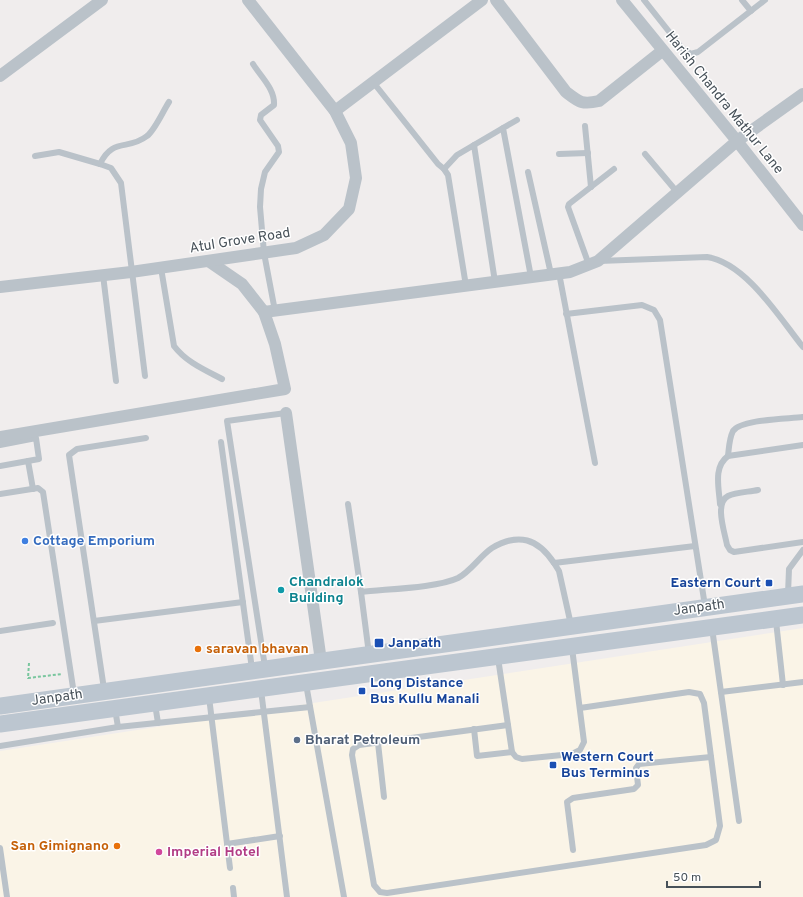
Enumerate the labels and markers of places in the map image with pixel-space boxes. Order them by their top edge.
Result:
place label: Cottage Emporium [33,533,155,550]
marker: Cottage Emporium [20,536,30,546]
place label: Chandralok Building [289,574,364,607]
place label: Eastern Court [671,575,761,592]
marker: Eastern Court [764,578,774,588]
marker: Chandralok Building [276,585,286,595]
place label: Janpath [388,635,441,652]
marker: Janpath [373,637,385,649]
place label: saravan bhavan [206,641,309,658]
marker: saravan bhavan [193,644,203,654]
place label: Long Distance Bus Kullu Manali [370,675,480,708]
marker: Long Distance Bus Kullu Manali [357,686,367,696]
place label: Bharat Petroleum [305,732,420,749]
marker: Bharat Petroleum [292,735,302,745]
place label: Western Court Bus Terminus [561,749,654,782]
marker: Western Court Bus Terminus [548,760,558,770]
place label: San Gimignano [10,838,109,855]
marker: San Gimignano [112,841,122,851]
place label: Imperial Hotel [167,844,260,861]
marker: Imperial Hotel [154,847,164,857]

